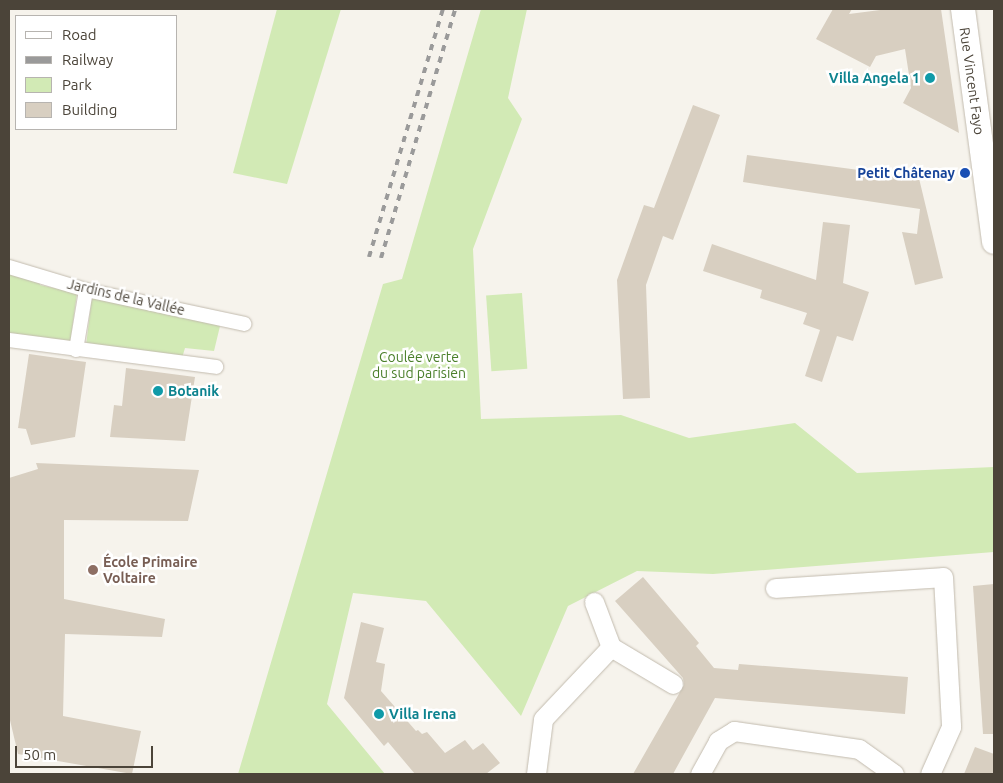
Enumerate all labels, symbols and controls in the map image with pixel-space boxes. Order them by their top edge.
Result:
legend [15,15,178,130]
text: Road [62,26,97,43]
street label: Rue Vincent Fayo [956,26,988,136]
text: Railway [62,51,113,68]
place label: Villa Angela 1 [829,70,920,86]
marker: Villa Angela 1 [924,72,936,84]
text: Park [62,76,92,93]
text: Building [62,101,117,118]
place label: Petit Châtenay [857,165,955,181]
marker: Petit Châtenay [959,167,971,179]
street label: Jardins de la Vallée [66,275,186,319]
park label: Coulée verte du sud parisien [372,349,466,382]
place label: Botanik [168,383,219,399]
marker: Botanik [152,385,164,397]
place label: École Primaire Voltaire [103,554,198,586]
marker: École Primaire Voltaire [87,564,99,576]
place label: Villa Irena [389,706,456,722]
marker: Villa Irena [373,708,385,720]
scale bar [18,736,155,768]
text: 50 m [23,746,56,763]

